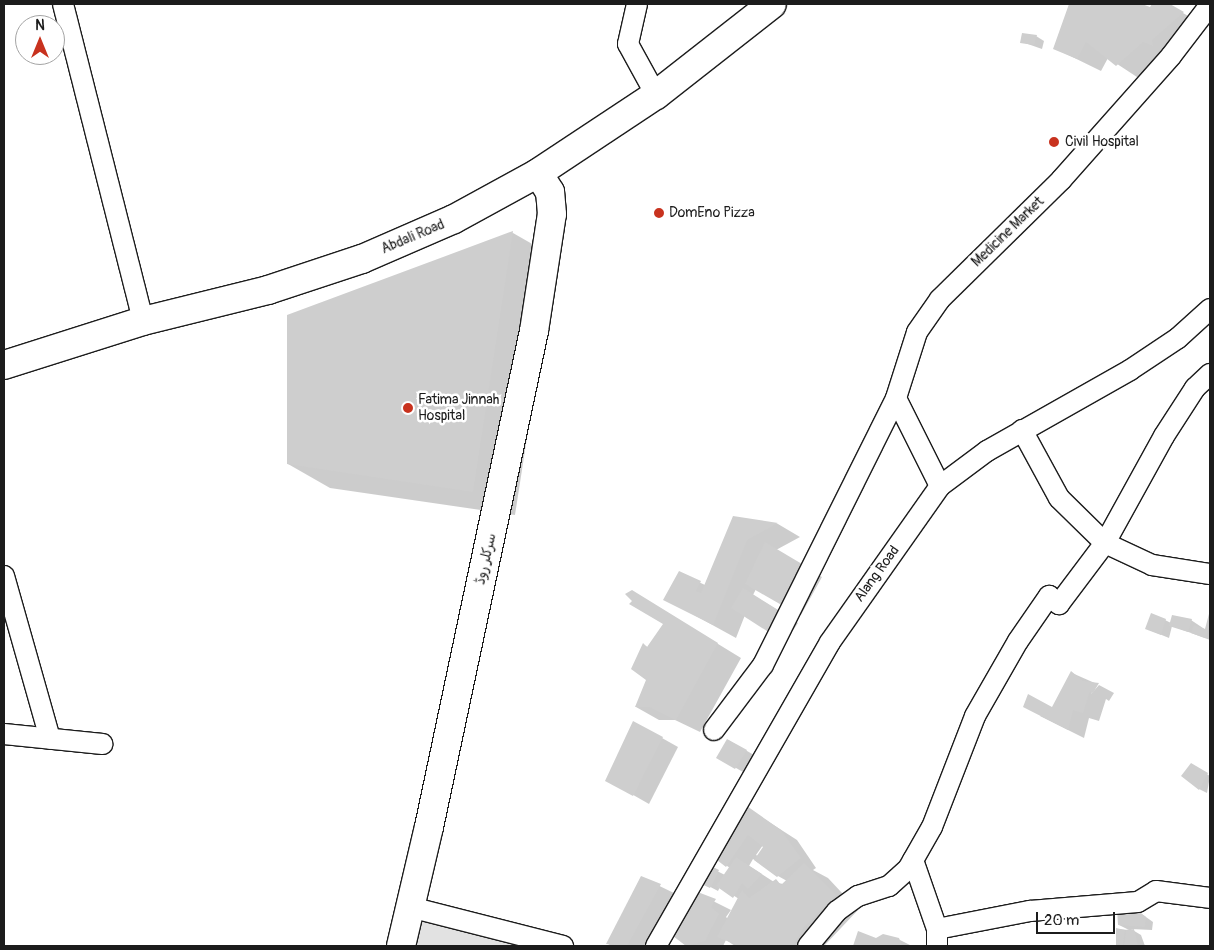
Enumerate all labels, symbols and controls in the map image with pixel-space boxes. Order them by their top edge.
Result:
north arrow [15,15,65,65]
text: N [35,17,45,34]
place label: Civil Hospital [1065,134,1139,150]
marker: Civil Hospital [1047,135,1061,149]
street label: Medicine Market [968,193,1048,271]
place label: DomEno Pizza [669,205,755,221]
marker: DomEno Pizza [653,207,665,219]
street label: Abdali Road [379,216,447,258]
place label: Fatima Jinnah Hospital [418,392,499,424]
marker: Fatima Jinnah Hospital [402,402,414,414]
street label: سرکلر روڈ [472,532,500,586]
street label: Alang Road [851,543,903,605]
scale bar [1039,902,1118,934]
text: 20 m [1044,911,1079,930]

